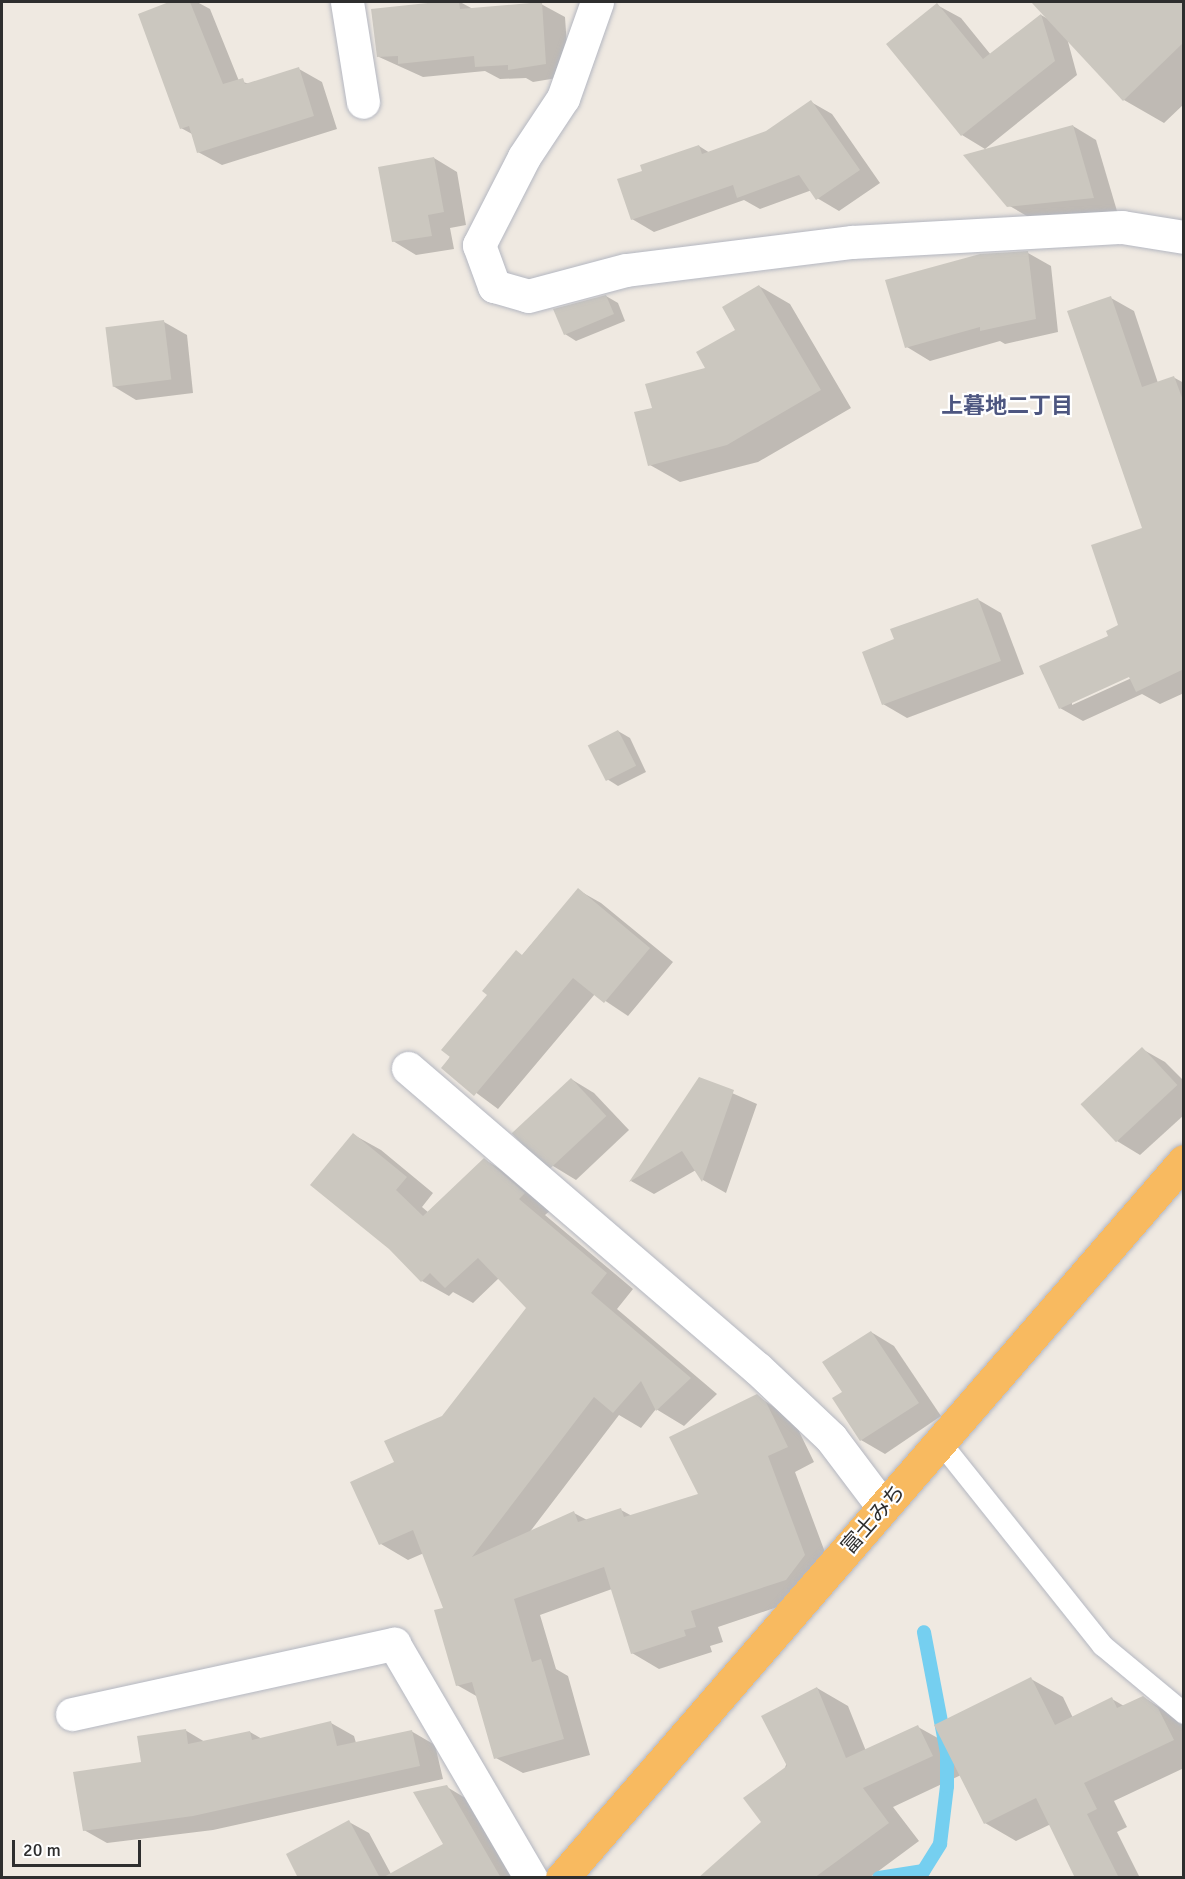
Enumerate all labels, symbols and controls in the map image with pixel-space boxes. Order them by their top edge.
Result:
district label: 上暮地二丁目 [941,393,1073,419]
street label: 富士みち [836,1479,910,1559]
scale bar [15,1828,144,1866]
text: 20 m [23,1839,61,1861]

